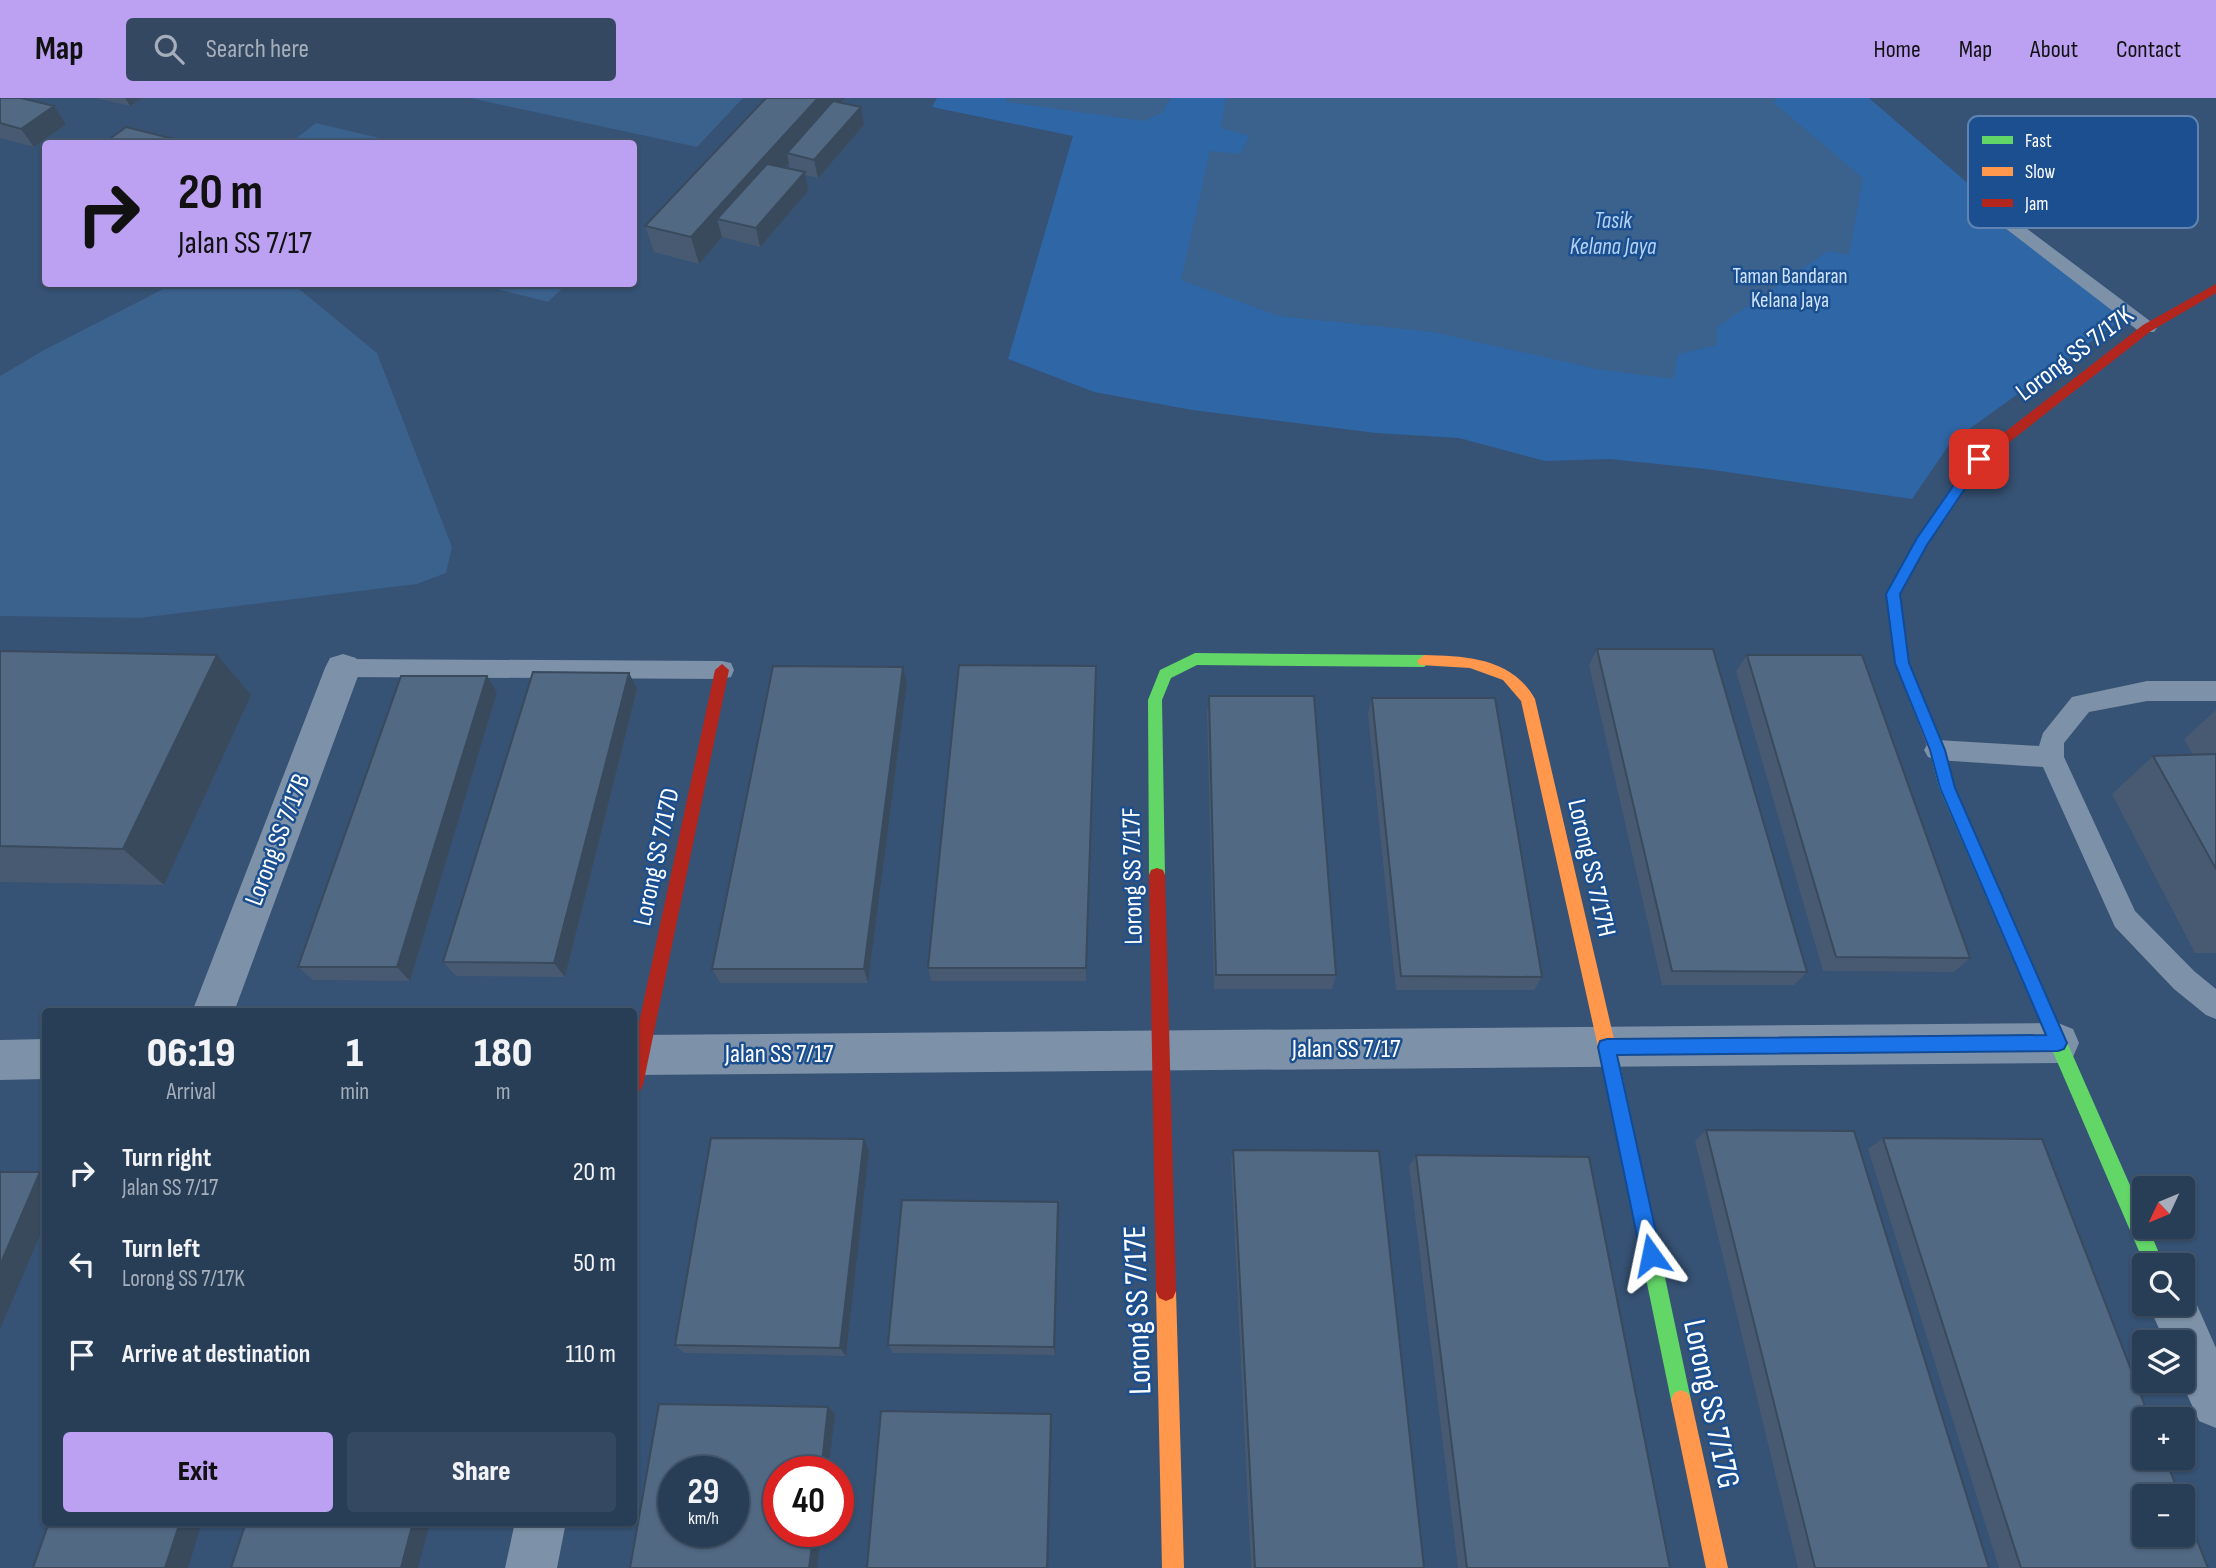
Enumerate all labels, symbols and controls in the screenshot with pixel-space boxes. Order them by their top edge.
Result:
search box [126,18,616,81]
text: Map [35,29,84,69]
icon: search [150,30,188,68]
text: Search here [206,34,309,65]
text: Home [1873,35,1921,64]
text: Map [1959,35,1992,64]
text: About [2030,35,2078,64]
text: Contact [2116,35,2181,64]
legend [1968,116,2198,228]
text: Fast [2025,130,2052,153]
text: Slow [2025,161,2055,184]
text: 20 m [178,164,263,223]
icon: right [63,168,154,259]
text: Jam [2024,193,2048,216]
water label: Tasik Kelana Jaya [1570,207,1657,261]
text: Jalan SS 7/17 [178,224,312,263]
park label: Taman Bandaran Kelana Jaya [1732,264,1848,313]
street label: Lorong SS 7/17K [2010,300,2140,408]
pin [1949,429,2009,489]
icon: arrive [1960,440,1998,478]
street label: Lorong SS 7/17B [239,770,317,910]
street label: Lorong SS 7/17D [627,785,687,929]
street label: Lorong SS 7/17H [1560,796,1622,940]
street label: Lorong SS 7/17F [1116,807,1150,945]
text: 06:19 [147,1028,236,1079]
text: 1 [346,1028,363,1079]
text: 180 [474,1028,532,1079]
street label: Jalan SS 7/17 [1291,1034,1401,1065]
street label: Jalan SS 7/17 [724,1039,834,1070]
text: Arrival [166,1078,216,1106]
text: min [340,1078,369,1106]
text: m [496,1078,510,1106]
text: Turn right [122,1143,211,1174]
icon: right [63,1154,101,1192]
text: 20 m [573,1157,616,1188]
text: Jalan SS 7/17 [122,1174,218,1202]
north arrow [2132,1176,2194,1239]
map controls [2132,1176,2195,1547]
position arrow [1614,1218,1688,1292]
street label: Lorong SS 7/17E [1116,1225,1160,1395]
text: Turn left [122,1234,200,1265]
icon: left [63,1245,101,1283]
text: 50 m [573,1248,616,1279]
button: search [2132,1253,2195,1316]
text: Lorong SS 7/17K [122,1265,245,1293]
street label: Lorong SS 7/17G [1674,1316,1748,1492]
button: layers [2132,1330,2195,1393]
icon: arrive [63,1336,101,1374]
text: Arrive at destination [122,1339,310,1370]
text: 110 m [565,1339,616,1370]
button: + [2132,1407,2195,1470]
button: Exit [63,1432,333,1512]
button: Share [347,1432,616,1512]
speed limit sign: 40 [763,1456,854,1547]
text: 29 [688,1471,719,1514]
button: − [2132,1484,2195,1547]
text: km/h [688,1508,719,1529]

